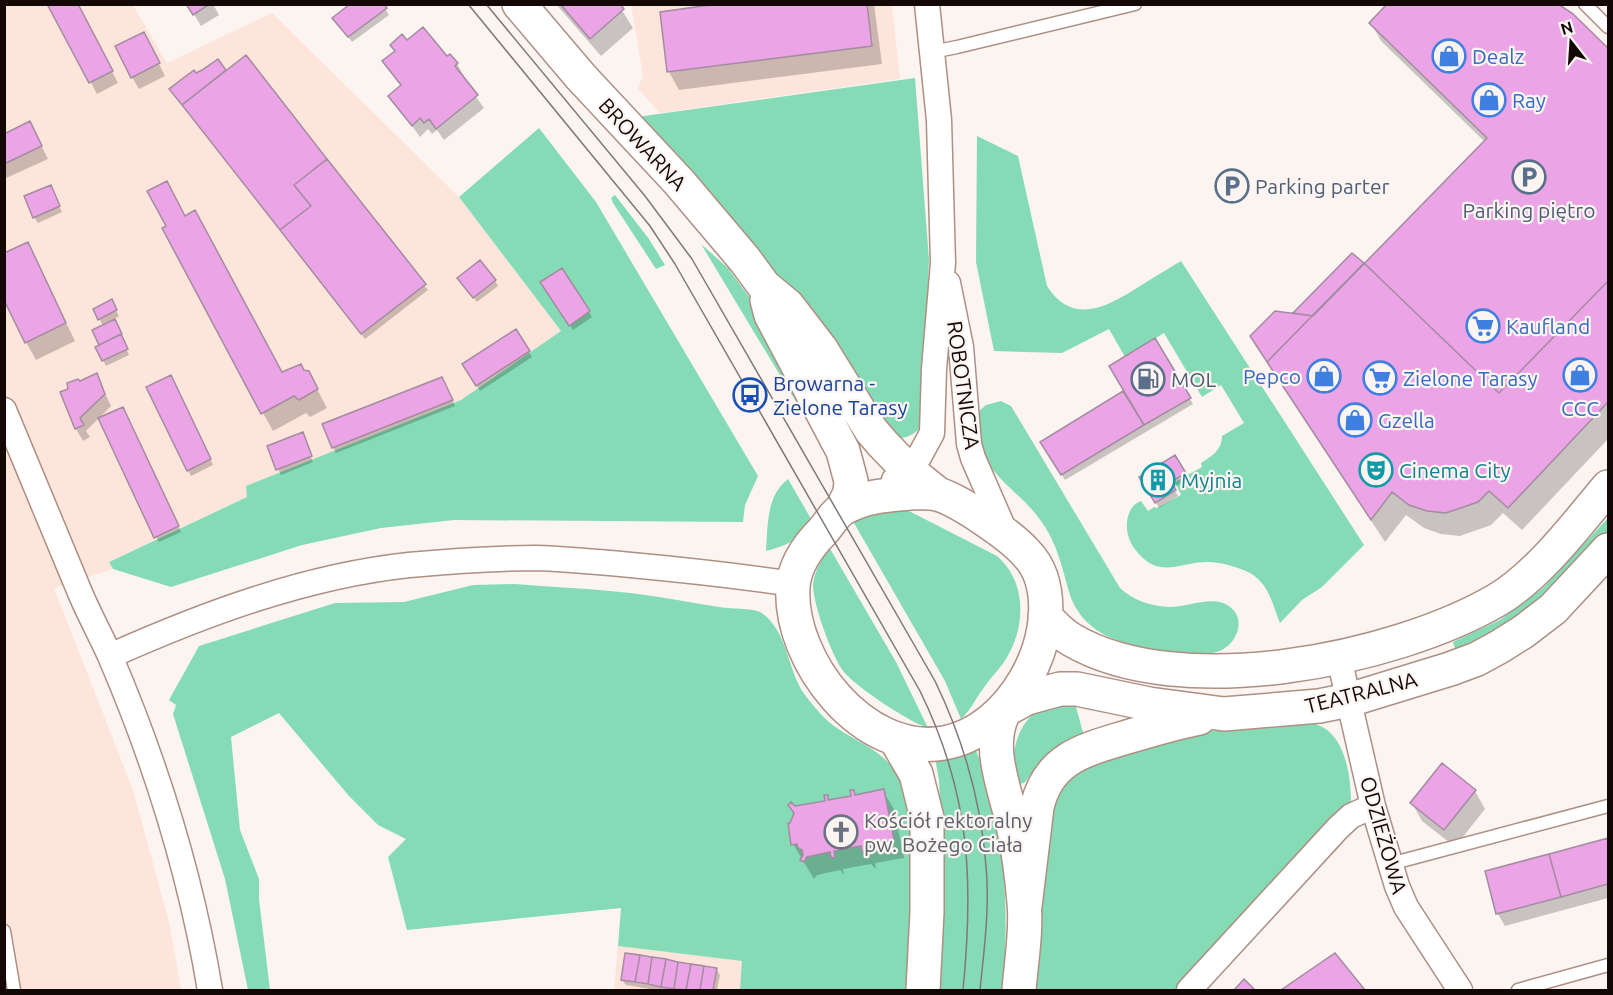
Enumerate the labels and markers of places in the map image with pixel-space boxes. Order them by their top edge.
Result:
shop icon: Dealz [1431,38,1467,74]
place label: Dealz [1472,44,1524,68]
shop icon: Ray [1471,82,1507,118]
place label: Ray [1512,88,1546,112]
parking icon: Parking piętro [1511,159,1547,195]
parking icon: Parking parter [1214,168,1250,204]
place label: Parking parter [1255,174,1390,198]
place label: Parking piętro [1462,198,1596,222]
supermarket icon: Kaufland [1465,308,1501,344]
place label: Kaufland [1506,314,1590,338]
shop icon: CCC [1562,357,1598,393]
shop icon: Pepco [1306,358,1342,394]
supermarket icon: Zielone Tarasy [1362,360,1398,396]
fuel station icon: MOL [1130,361,1166,397]
place label: Pepco [1243,364,1301,388]
place label: Zielone Tarasy [1403,366,1538,390]
place label: MOL [1171,367,1217,391]
place label: Browarna - Zielone Tarasy [773,371,908,419]
bus stop icon: Browarna - Zielone Tarasy [732,377,768,413]
place label: CCC [1561,396,1599,420]
shop icon: Gzella [1337,402,1373,438]
place label: Gzella [1378,408,1435,432]
theatre icon: Cinema City [1358,452,1394,488]
place label: Cinema City [1399,458,1511,482]
building icon: Myjnia [1140,462,1176,498]
place label: Myjnia [1181,468,1242,492]
place label: Kościół rektoralny pw. Bożego Ciała [864,808,1032,856]
church icon: Kościół rektoralny pw. Bożego Ciała [823,814,859,850]

